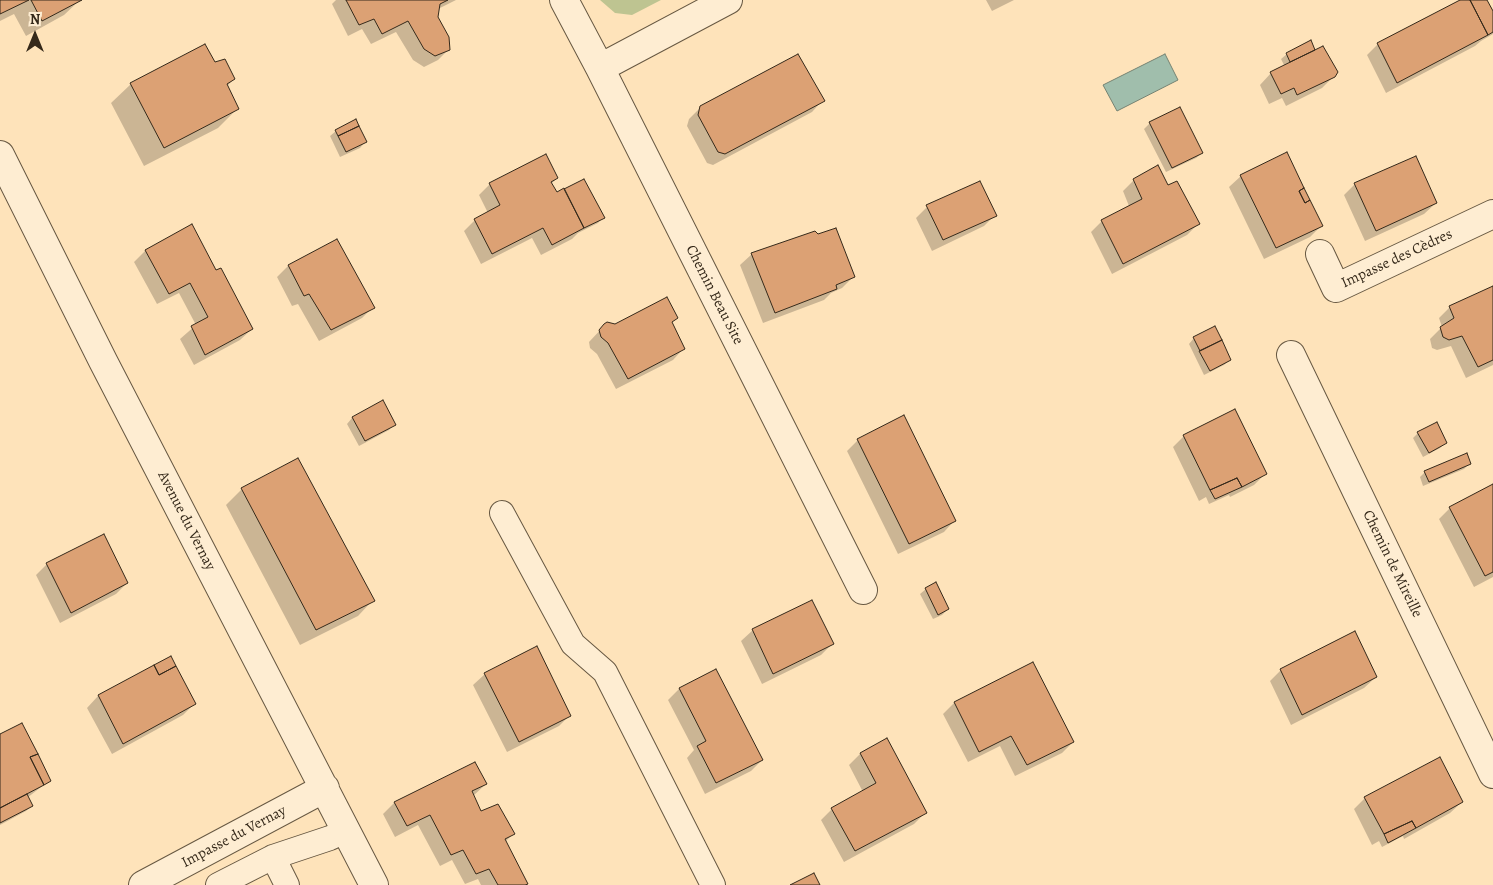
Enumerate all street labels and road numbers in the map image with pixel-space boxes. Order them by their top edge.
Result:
street label: Impasse des Cèdres [1339,225,1455,293]
street label: Chemin Beau Site [681,242,747,348]
street label: Avenue du Vernay [153,468,219,574]
street label: Chemin de Mireille [1358,507,1426,621]
street label: Impasse du Vernay [179,802,289,872]

